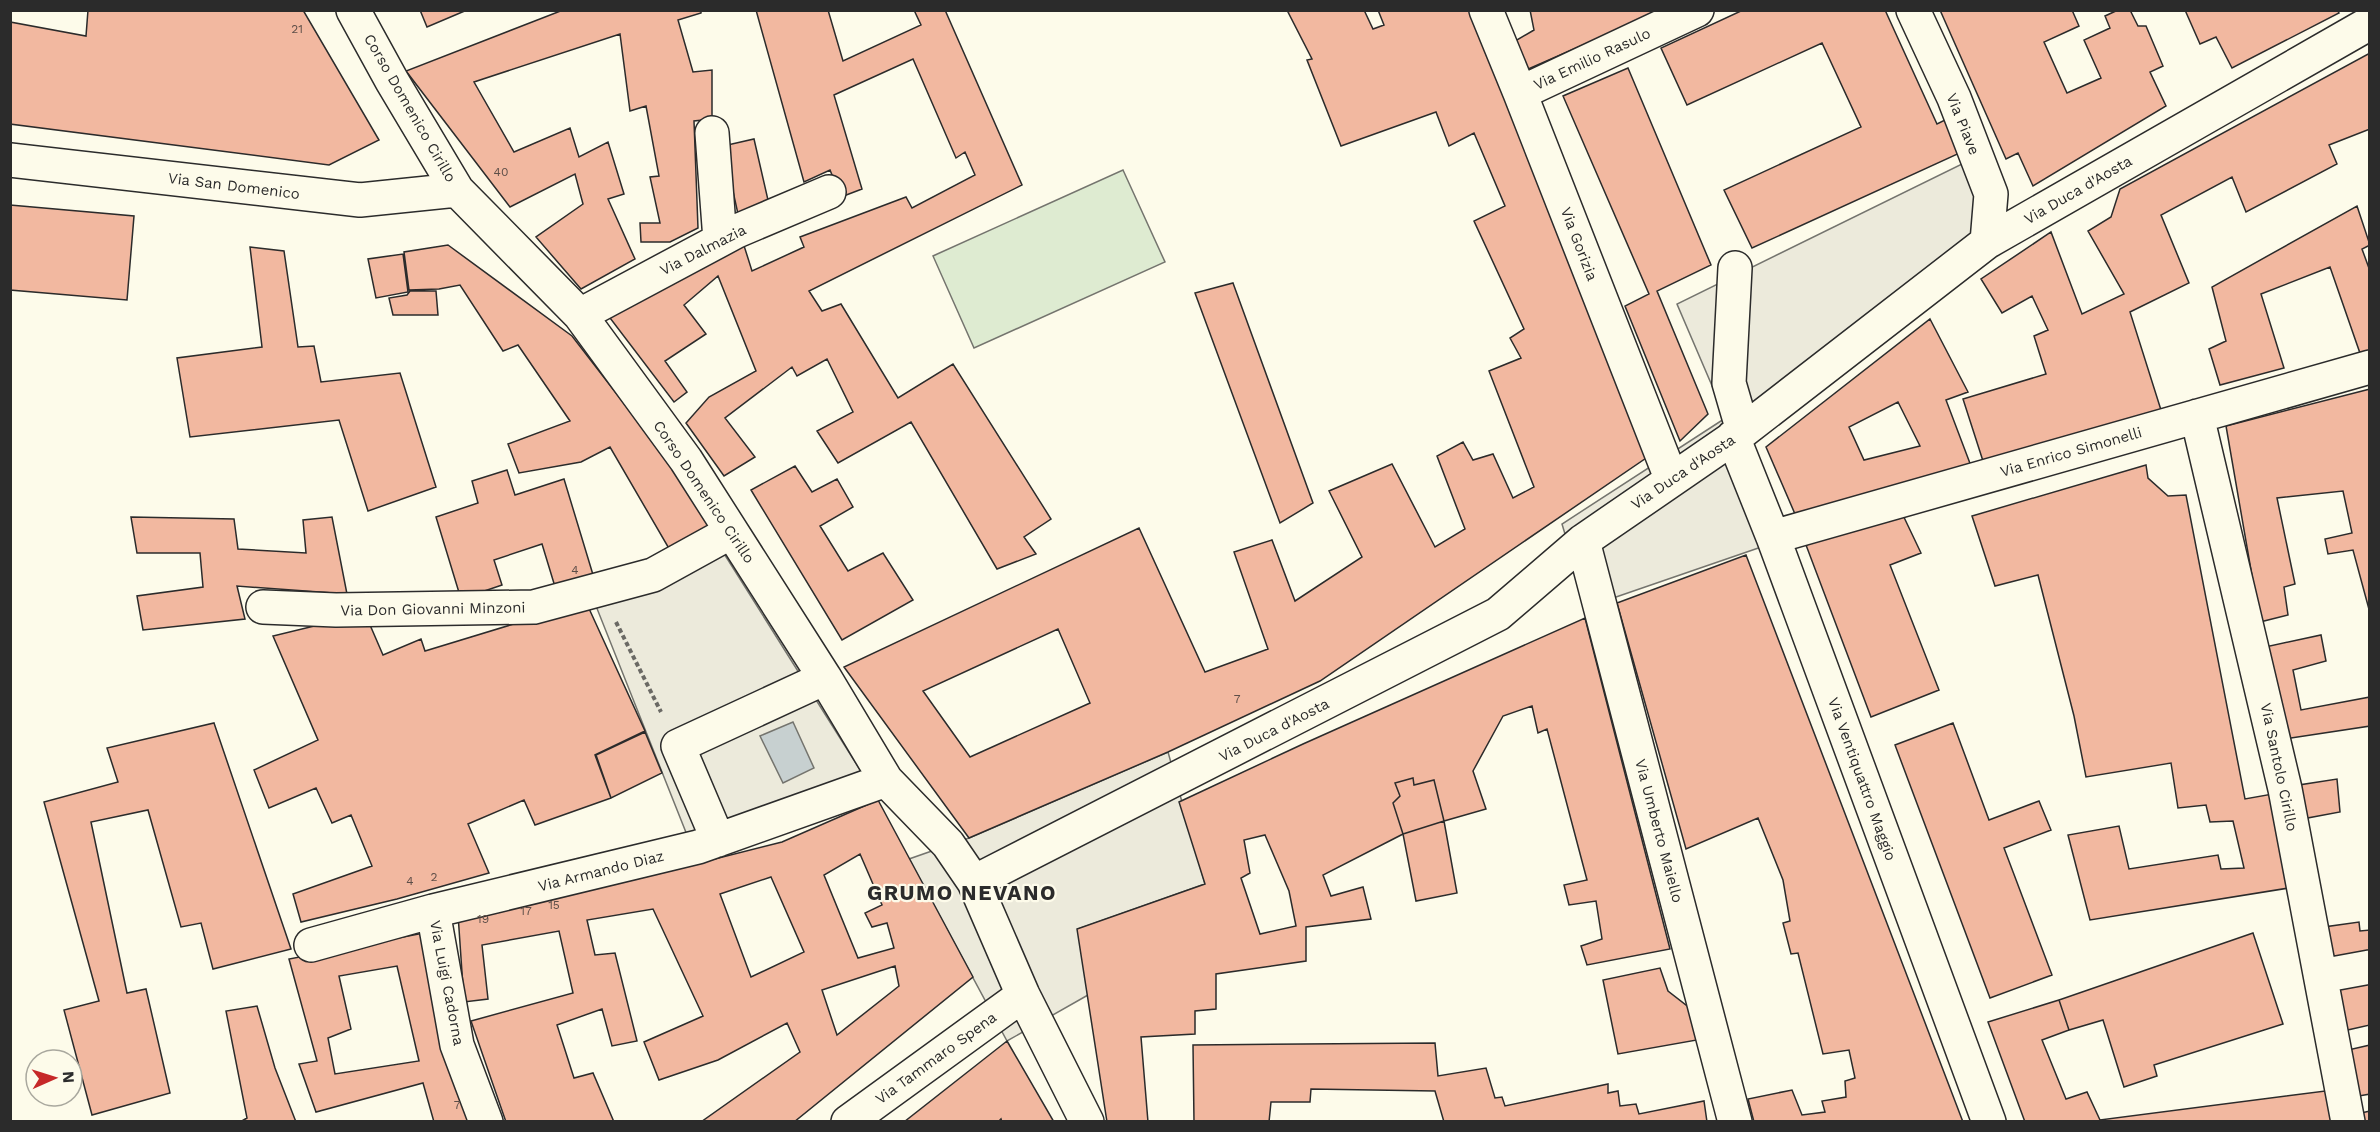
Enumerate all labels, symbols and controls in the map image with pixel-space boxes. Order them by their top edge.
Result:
house number: 21 [291,22,303,36]
street label: Via Emilio Rasulo [1531,24,1653,94]
street label: Corso Domenico Cirillo [360,31,460,185]
street label: Via Piave [1943,91,1983,157]
street label: Via Duca d'Aosta [2021,152,2136,228]
house number: 40 [494,165,508,179]
street label: Via San Domenico [167,169,301,203]
street label: Via Gorizia [1557,205,1601,284]
street label: Via Dalmazia [657,220,749,279]
street label: Corso Domenico Cirillo [649,417,759,567]
street label: Via Enrico Simonelli [1998,423,2144,481]
street label: Via Duca d'Aosta [1628,430,1739,513]
house number: 4 [571,563,579,577]
street label: Via Don Giovanni Minzoni [340,598,526,620]
house number: 7 [1234,692,1241,706]
street label: Via Duca d'Aosta [1216,694,1333,766]
street label: Via Ventiquattro Maggio [1824,695,1900,863]
street label: Via Santolo Cirillo [2257,701,2301,833]
street label: Via Umberto Maiello [1631,757,1687,905]
street label: Via Armando Diaz [536,847,666,895]
house number: 2 [431,870,438,884]
house number: 4 [406,874,414,888]
district label: GRUMO NEVANO [867,880,1057,905]
house number: 15 [548,898,560,912]
house number: 17 [520,904,532,918]
house number: 19 [477,912,489,926]
street label: Via Luigi Cadorna [426,919,468,1048]
street label: Via Tammaro Spena [872,1008,1000,1108]
north arrow [24,1048,84,1108]
text: N [59,1071,78,1084]
house number: 7 [454,1098,461,1112]

